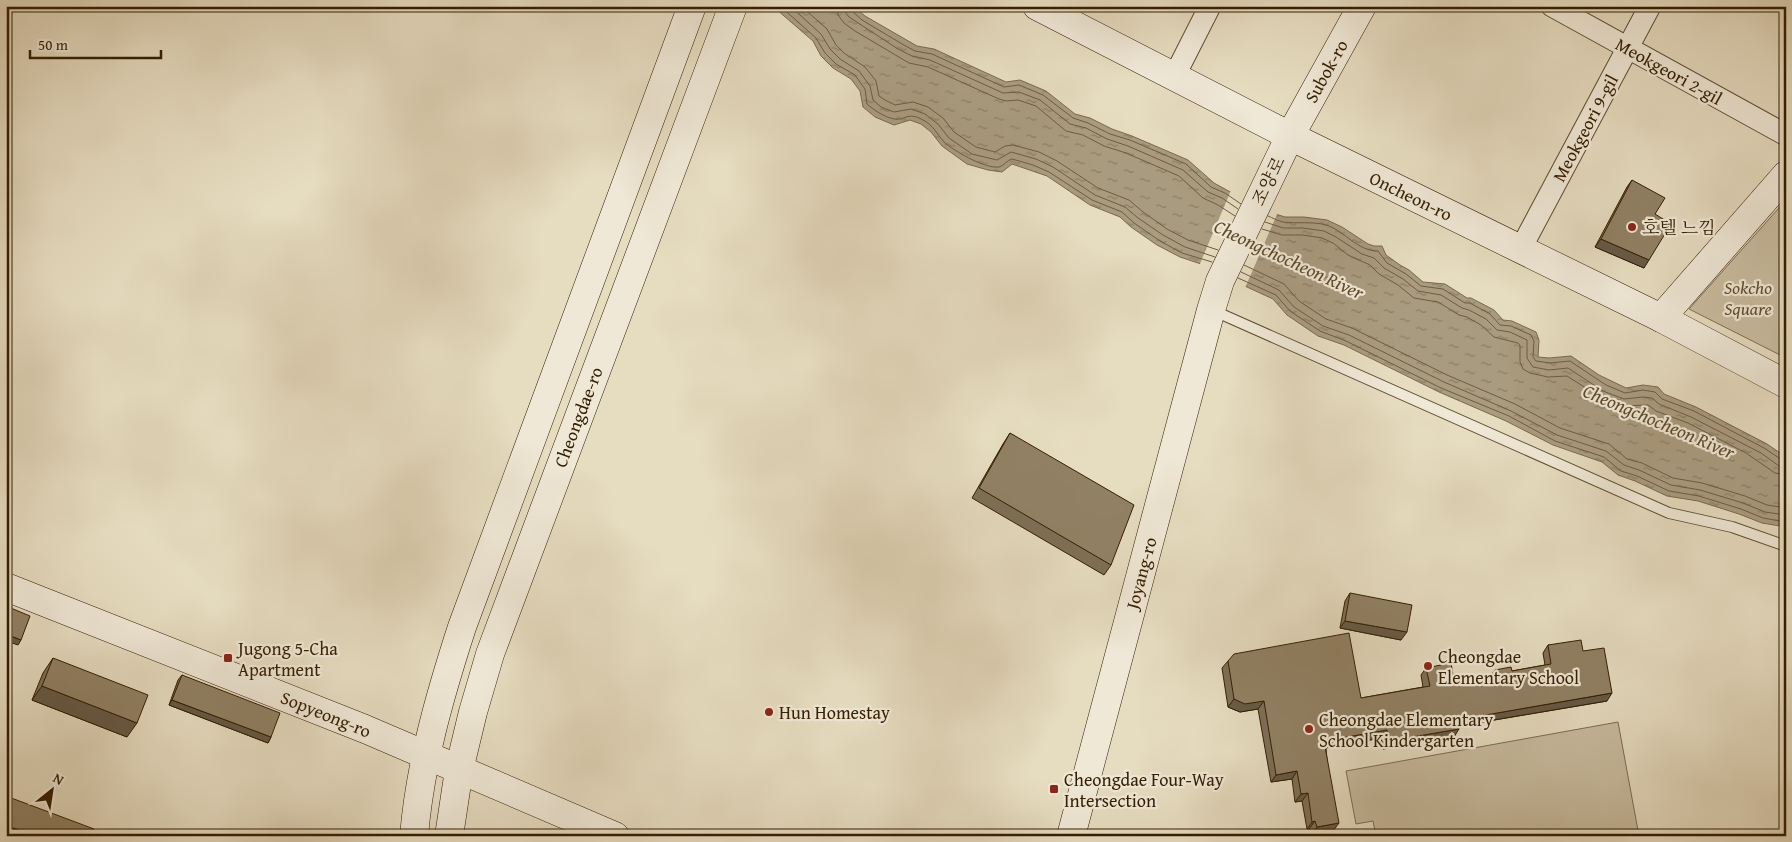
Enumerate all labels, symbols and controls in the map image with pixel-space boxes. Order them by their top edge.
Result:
scale bar [30,28,161,60]
street label: Meokgeori 2-gil [1611,30,1727,112]
text: 50 m [38,34,69,55]
street label: Subok-ro [1298,34,1354,108]
street label: Meokgeori 9-gil [1545,69,1625,187]
street label: 조양로 [1244,152,1292,210]
street label: Oncheon-ro [1365,164,1457,228]
water label: Cheongchocheon River [1209,212,1369,306]
place label: 호텔 느낌 [1642,214,1716,241]
marker: 호텔 느낌 [1626,221,1638,233]
park label: Sokcho Square [1724,274,1772,322]
street label: Cheongdae-ro [546,363,610,471]
water label: Cheongchocheon River [1579,376,1740,466]
street label: Joyang-ro [1118,534,1164,614]
place label: Jugong 5-Cha Apartment [236,635,338,683]
place label: Cheongdae Elementary School [1438,643,1579,691]
marker: Jugong 5-Cha Apartment [222,652,234,664]
marker: Cheongdae Elementary School [1422,660,1434,672]
street label: Sopyeong-ro [277,684,375,744]
place label: Hun Homestay [779,699,890,726]
marker: Hun Homestay [763,706,775,718]
place label: Cheongdae Elementary School Kindergarten [1319,706,1493,754]
marker: Cheongdae Elementary School Kindergarten [1303,723,1315,735]
north arrow [28,764,78,814]
place label: Cheongdae Four-Way Intersection [1064,766,1224,814]
text: N [49,768,68,790]
marker: Cheongdae Four-Way Intersection [1048,783,1060,795]

